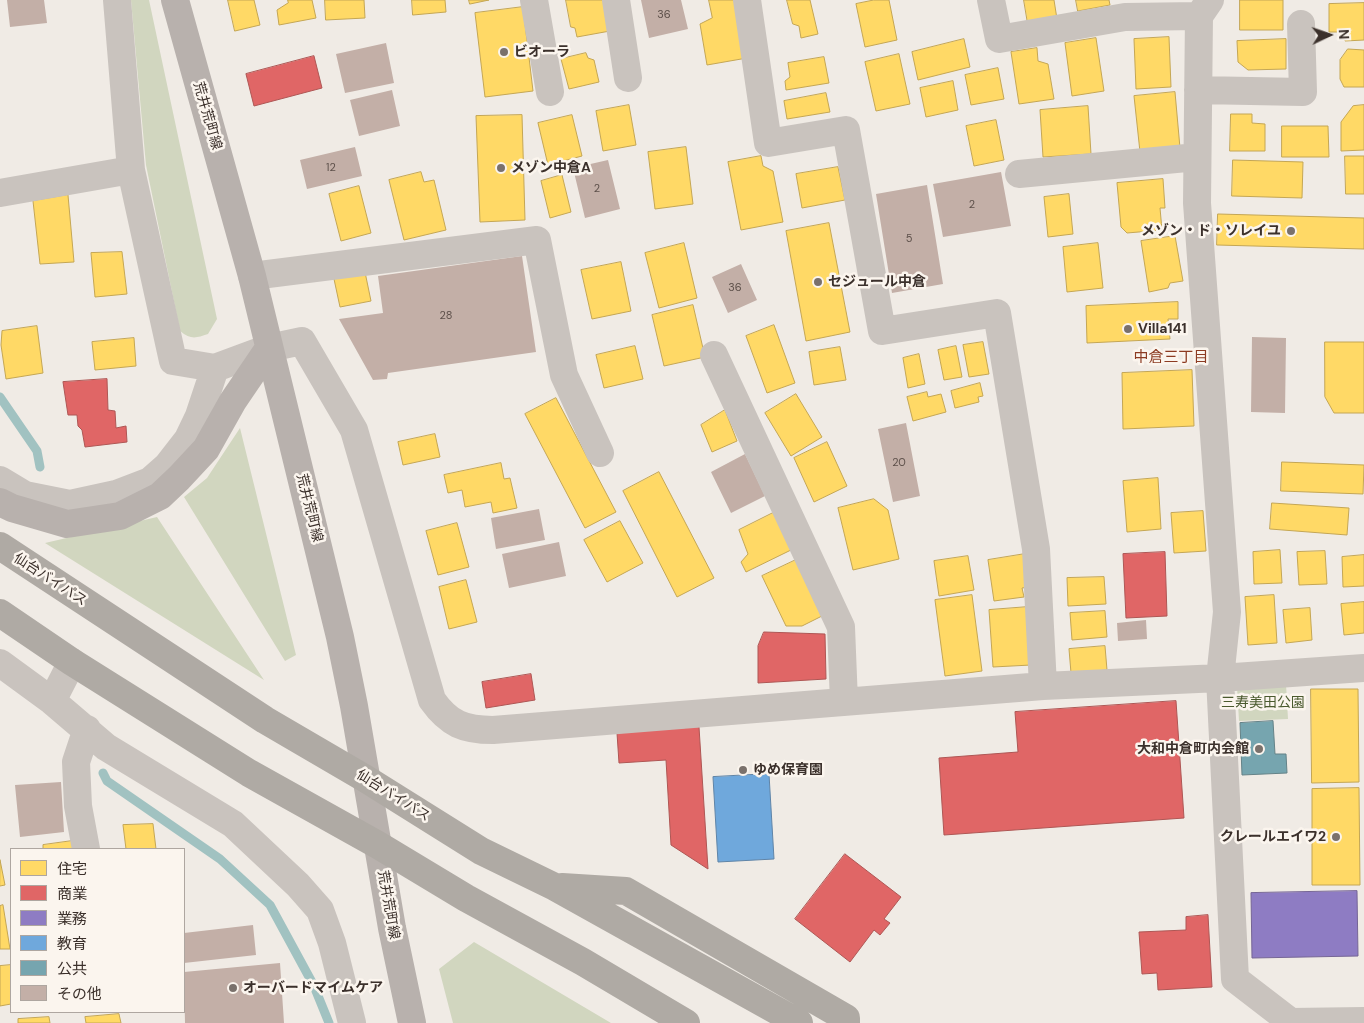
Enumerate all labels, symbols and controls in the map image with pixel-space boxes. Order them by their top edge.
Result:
house number: 36 [657,8,671,22]
north arrow [1304,10,1354,60]
text: N [1335,29,1353,40]
place label: ビオーラ [514,44,570,60]
marker: ビオーラ [498,46,510,58]
street label: 荒井荒町線 [189,80,225,152]
place label: メゾン中倉A [511,160,591,176]
house number: 12 [326,161,336,175]
marker: メゾン中倉A [495,162,507,174]
house number: 2 [594,182,600,196]
house number: 2 [969,198,975,212]
place label: メゾン・ド・ソレイユ [1141,223,1281,239]
marker: メゾン・ド・ソレイユ [1285,225,1297,237]
house number: 5 [906,232,912,246]
place label: セジュール中倉 [828,274,926,290]
marker: セジュール中倉 [812,276,824,288]
house number: 36 [728,281,742,295]
house number: 28 [440,309,452,323]
place label: Villa141 [1138,321,1187,337]
marker: Villa141 [1122,323,1134,335]
district label: 中倉三丁目 [1134,349,1208,367]
house number: 20 [892,456,906,470]
street label: 荒井荒町線 [292,472,326,544]
street label: 仙台バイパス [10,550,90,610]
park label: 三寿美田公園 [1221,695,1305,711]
place label: 大和中倉町内会館 [1137,741,1249,757]
marker: 大和中倉町内会館 [1253,743,1265,755]
place label: ゆめ保育園 [753,762,823,778]
marker: ゆめ保育園 [737,764,749,776]
street label: 仙台バイパス [353,767,433,825]
place label: クレールエイワ2 [1220,829,1326,845]
marker: クレールエイワ2 [1330,831,1342,843]
legend [10,848,185,1013]
text: 住宅 [57,859,87,879]
street label: 荒井荒町線 [374,869,402,941]
text: 商業 [57,884,87,904]
text: 業務 [57,909,87,929]
text: 教育 [57,934,87,954]
text: 公共 [57,959,87,979]
place label: オーバードマイムケア [243,980,383,996]
marker: オーバードマイムケア [227,982,239,994]
text: その他 [57,984,102,1004]

